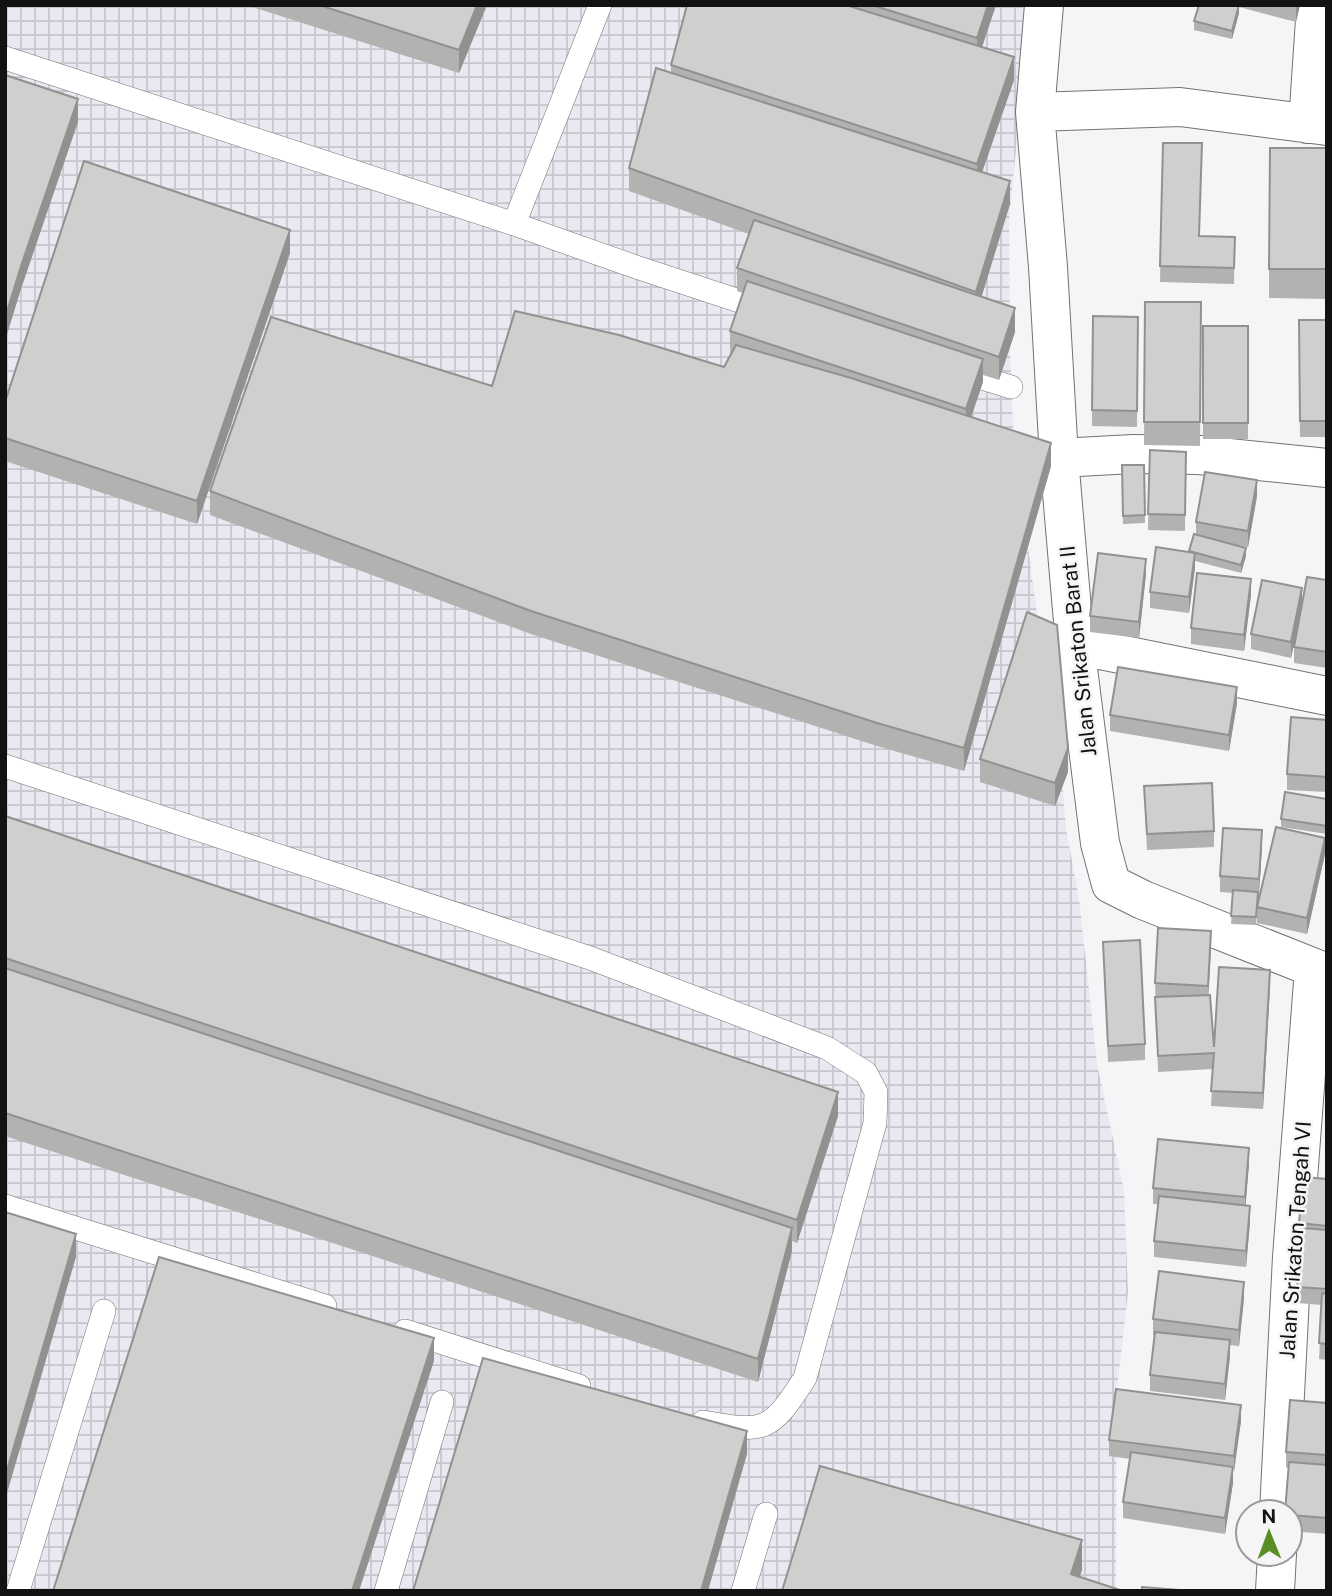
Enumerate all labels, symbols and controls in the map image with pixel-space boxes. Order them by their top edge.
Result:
street label: Jalan Srikaton Barat II [1054,544,1102,758]
street label: Jalan Srikaton Tengah VI [1274,1120,1316,1360]
north arrow [1234,1498,1304,1568]
text: N [1261,1505,1276,1527]

